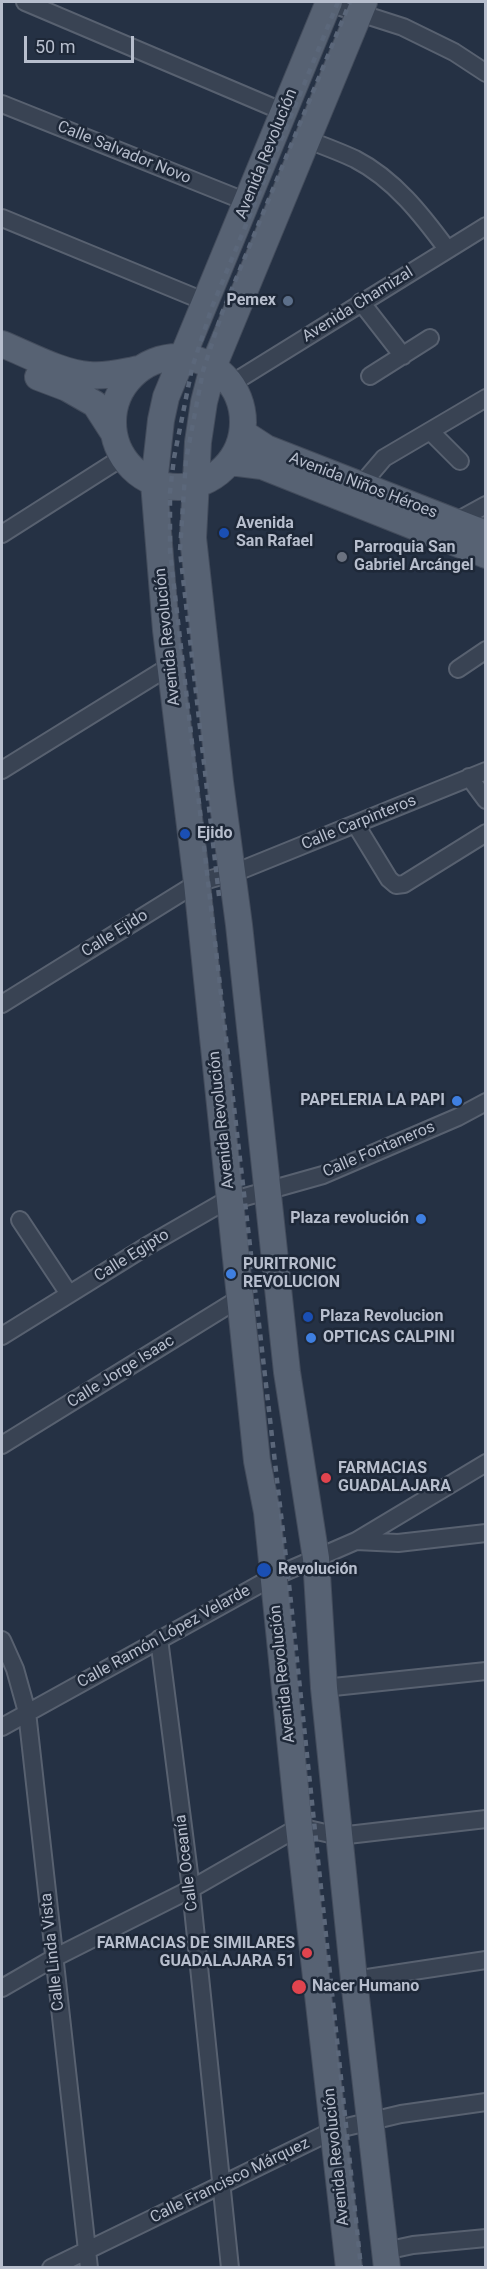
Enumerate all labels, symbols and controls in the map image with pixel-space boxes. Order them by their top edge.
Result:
scale bar [27,24,136,62]
text: 50 m [35,36,75,57]
street label: Avenida Revolución [232,86,302,222]
street label: Calle Salvador Novo [54,117,194,189]
street label: Avenida Chamizal [299,263,417,347]
place label: Pemex [227,291,276,311]
marker: Pemex [281,294,295,308]
street label: Avenida Niños Héroes [286,449,440,523]
place label: Avenida San Rafael [236,514,313,552]
marker: Avenida San Rafael [217,526,231,540]
place label: Parroquia San Gabriel Arcángel [354,538,474,576]
marker: Parroquia San Gabriel Arcángel [335,550,349,564]
street label: Avenida Revolución [151,567,185,707]
street label: Calle Carpinteros [299,791,419,855]
place label: Ejido [197,824,232,844]
marker: Ejido [178,827,192,841]
street label: Calle Ejido [78,906,152,962]
street label: Avenida Revolución [205,1050,239,1190]
place label: PAPELERIA LA PAPI [300,1091,445,1111]
marker: PAPELERIA LA PAPI [450,1094,464,1108]
street label: Calle Fontaneros [320,1118,438,1182]
place label: Plaza revolución [290,1209,409,1229]
marker: Plaza revolución [414,1212,428,1226]
street label: Calle Egipto [91,1226,173,1286]
place label: PURITRONIC REVOLUCION [243,1255,340,1293]
marker: PURITRONIC REVOLUCION [224,1267,238,1281]
place label: Plaza Revolucion [320,1307,443,1327]
marker: Plaza Revolucion [301,1310,315,1324]
place label: OPTICAS CALPINI [323,1328,455,1348]
street label: Calle Jorge Isaac [64,1331,178,1413]
marker: OPTICAS CALPINI [304,1331,318,1345]
place label: FARMACIAS GUADALAJARA [338,1459,451,1497]
marker: FARMACIAS GUADALAJARA [319,1471,333,1485]
place label: Revolución [278,1560,358,1580]
marker: Revolución [255,1561,273,1579]
street label: Calle Ramón López Velarde [74,1581,254,1693]
street label: Avenida Revolución [266,1604,300,1744]
street label: Calle Oceanía [172,1813,202,1913]
street label: Calle Linda Vista [37,1892,69,2012]
place label: FARMACIAS DE SIMILARES GUADALAJARA 51 [97,1934,295,1972]
marker: FARMACIAS DE SIMILARES GUADALAJARA 51 [300,1946,314,1960]
place label: Nacer Humano [312,1977,419,1997]
marker: Nacer Humano [290,1978,308,1996]
street label: Avenida Revolución [320,2087,354,2227]
street label: Calle Francisco Márquez [147,2134,313,2228]

